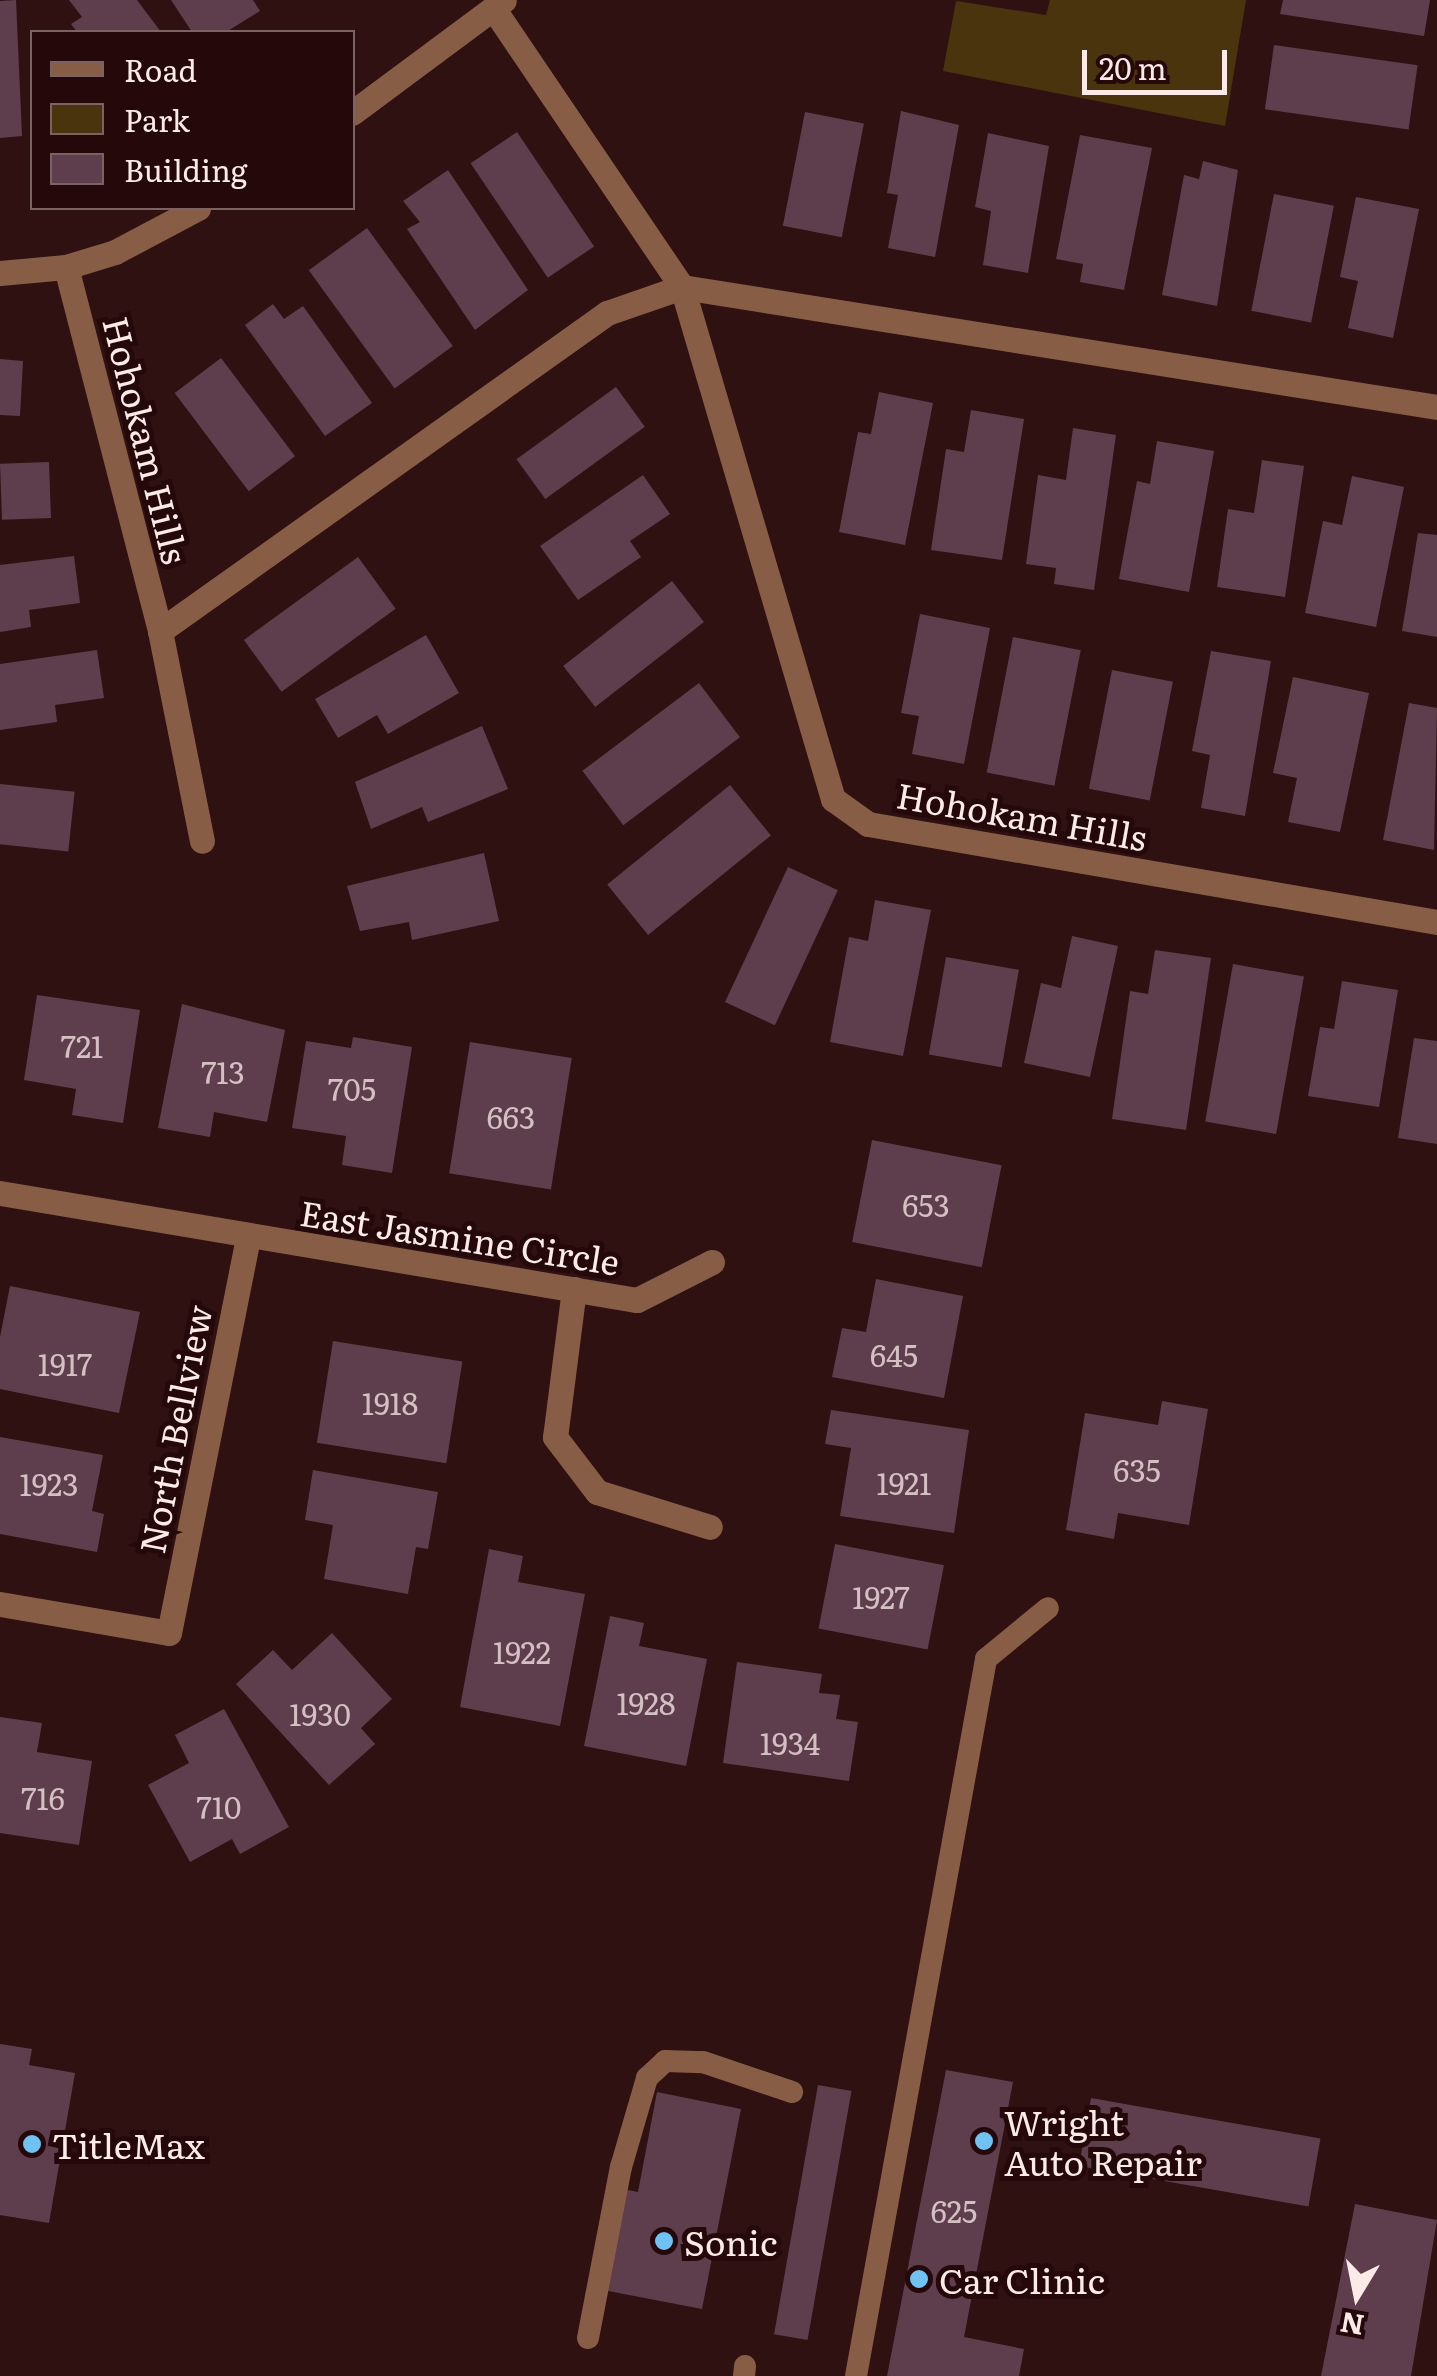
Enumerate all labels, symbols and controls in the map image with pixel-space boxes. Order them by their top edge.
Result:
legend [30,30,355,210]
scale bar [1087,30,1232,92]
text: 20 m [1099,45,1167,89]
text: Road [124,47,197,91]
text: Park [124,97,190,141]
text: Building [124,147,248,191]
street label: Hohokam Hills [96,312,198,568]
street label: Hohokam Hills [894,772,1150,858]
house number: 721 [61,1027,103,1063]
house number: 713 [201,1053,245,1089]
house number: 705 [328,1070,376,1106]
house number: 663 [487,1098,535,1134]
house number: 653 [902,1186,950,1222]
street label: East Jasmine Circle [297,1190,623,1282]
street label: North Bellview [129,1301,219,1557]
house number: 645 [870,1336,918,1372]
house number: 1917 [38,1345,92,1381]
house number: 1918 [362,1384,418,1420]
house number: 635 [1113,1451,1161,1487]
house number: 1921 [877,1464,931,1500]
house number: 1923 [20,1465,78,1501]
house number: 1927 [852,1578,910,1614]
house number: 1922 [493,1633,551,1669]
house number: 1928 [616,1684,676,1720]
house number: 1930 [289,1695,351,1731]
house number: 1934 [760,1724,820,1760]
house number: 716 [21,1779,65,1815]
house number: 710 [197,1788,241,1824]
place label: Wright Auto Repair [1004,2100,1202,2182]
place label: TitleMax [52,2123,205,2165]
marker: Wright Auto Repair [973,2130,995,2152]
marker: TitleMax [21,2133,43,2155]
house number: 625 [931,2192,977,2228]
place label: Sonic [684,2220,777,2262]
marker: Sonic [653,2230,675,2252]
north arrow [1307,2246,1407,2346]
place label: Car Clinic [939,2258,1105,2300]
marker: Car Clinic [908,2268,930,2290]
text: N [1337,2303,1367,2348]

